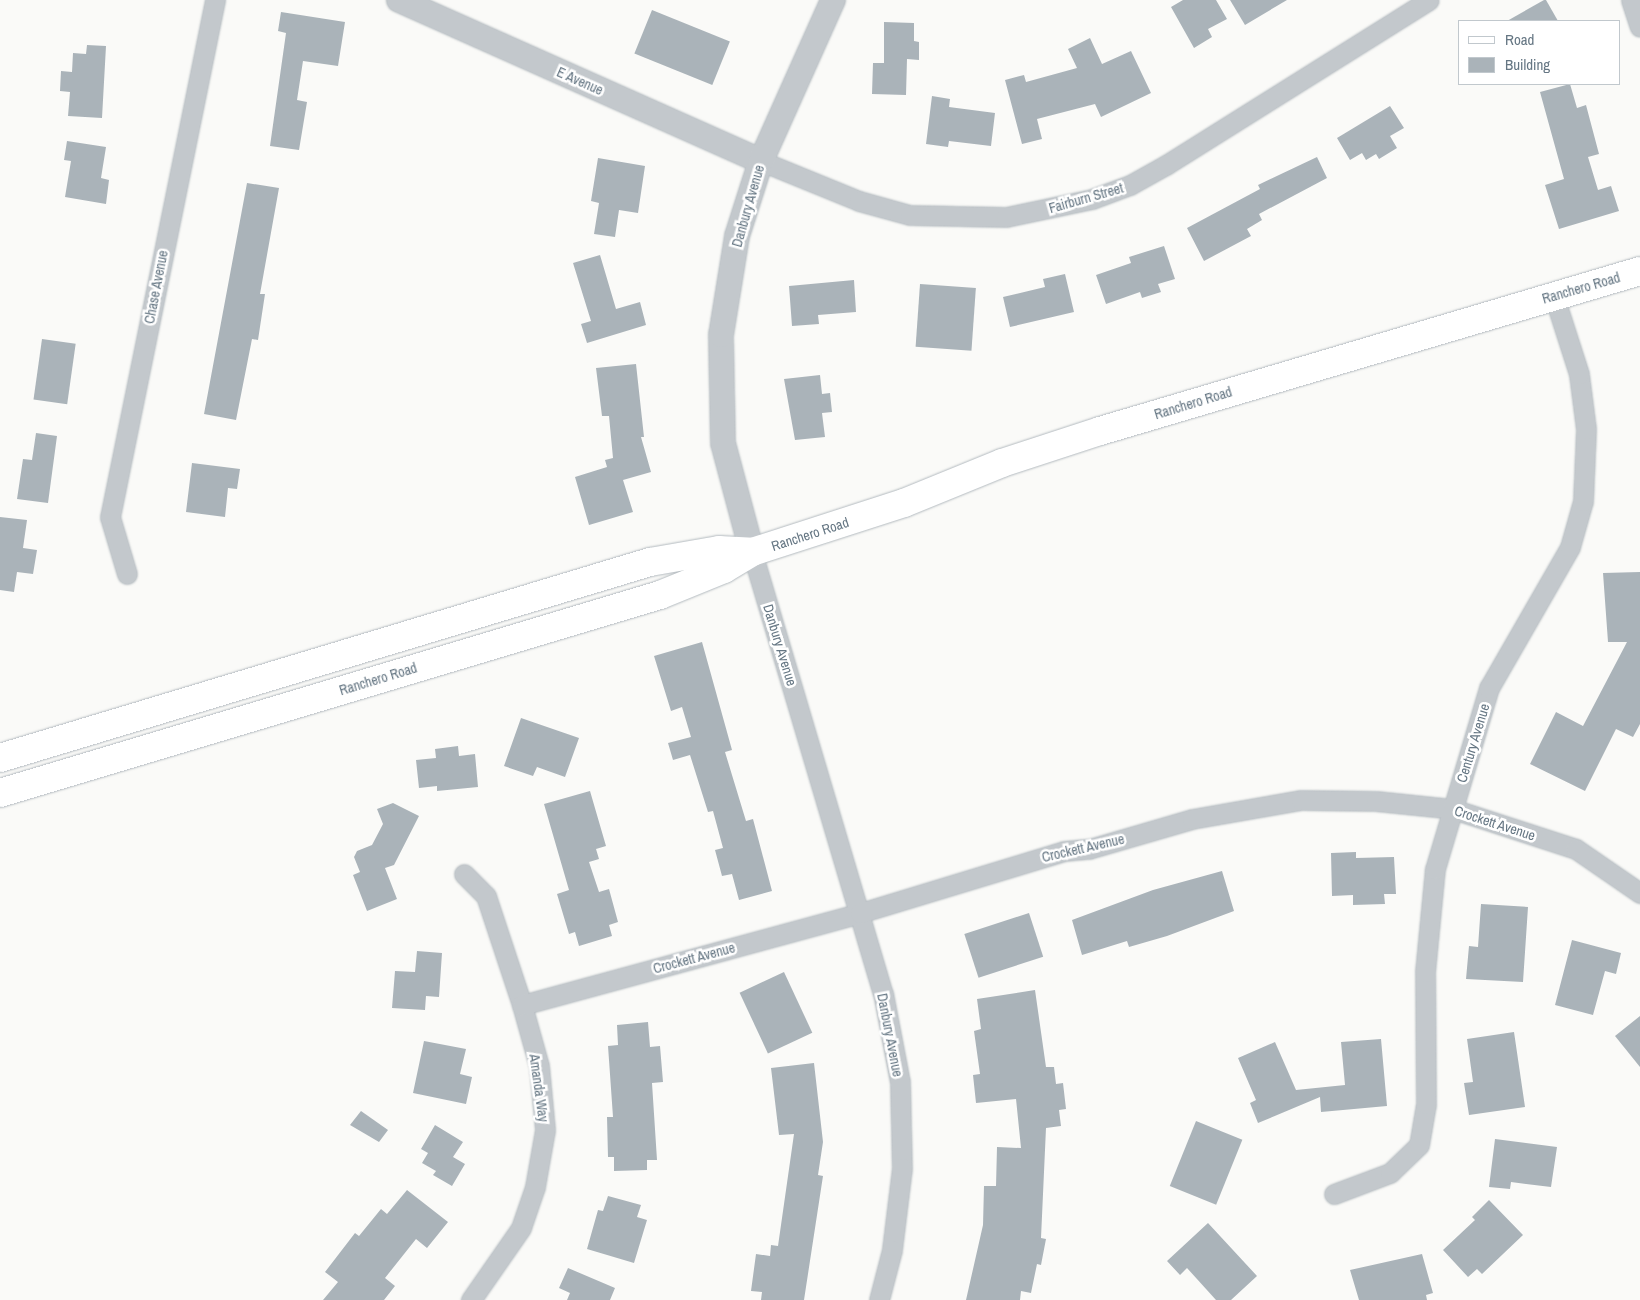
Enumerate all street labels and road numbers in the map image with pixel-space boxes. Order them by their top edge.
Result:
street label: E Avenue [554,63,606,99]
street label: Danbury Avenue [728,163,768,249]
street label: Fairburn Street [1047,179,1125,217]
street label: Chase Avenue [141,249,171,325]
street label: Ranchero Road [1540,269,1622,307]
street label: Ranchero Road [1152,383,1234,423]
street label: Ranchero Road [769,514,851,554]
street label: Danbury Avenue [759,602,801,688]
street label: Ranchero Road [337,659,419,699]
street label: Century Avenue [1453,701,1493,785]
street label: Crockett Avenue [1452,802,1538,844]
street label: Crockett Avenue [1040,830,1126,866]
street label: Crockett Avenue [651,939,737,977]
street label: Danbury Avenue [874,992,906,1078]
street label: Amanda Way [526,1053,552,1123]

